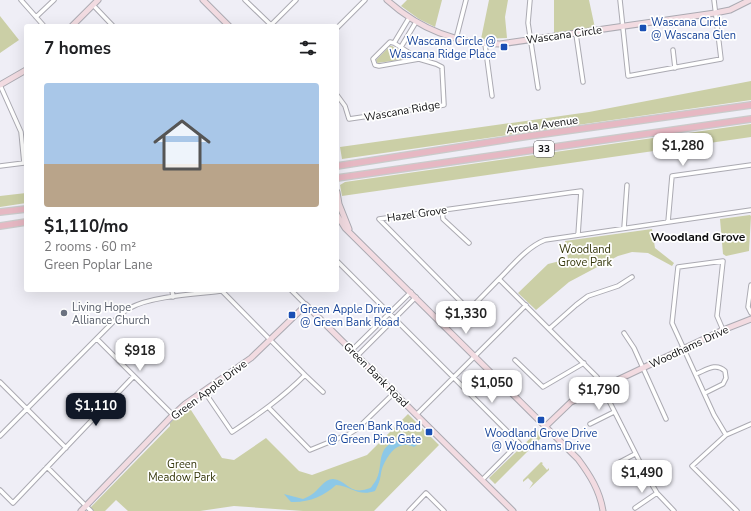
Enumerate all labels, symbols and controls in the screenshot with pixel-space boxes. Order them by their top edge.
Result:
place label: Wascana Circle @ Wascana Glen [651,15,736,43]
street label: Wascana Circle [525,22,603,48]
marker: Wascana Circle @ Wascana Glen [638,23,648,33]
place label: Wascana Circle @ Wascana Ridge Place [389,34,496,62]
text: 7 homes [44,37,111,60]
icon: filters [297,37,319,59]
marker: Wascana Circle @ Wascana Ridge Place [499,42,509,52]
street label: Wascana Ridge [363,97,441,125]
icon: home [146,109,218,181]
street label: Arcola Avenue [505,113,579,137]
pin: $1,280 [650,133,716,167]
text: $1,280 [662,137,704,155]
road number: 33 [534,141,554,157]
street label: Hazel Grove [386,202,448,226]
text: $1,110/mo [44,215,128,238]
district label: Woodland Grove [651,229,746,245]
text: 2 rooms · 60 m² [44,238,136,256]
park label: Woodland Grove Park [558,242,613,270]
text: Green Poplar Lane [44,256,152,274]
place label: Living Hope Alliance Church [72,300,150,328]
pin: $1,330 [433,301,499,335]
place label: Green Apple Drive @ Green Bank Road [300,302,399,330]
text: $1,330 [445,305,487,323]
marker: Living Hope Alliance Church [59,308,69,318]
marker: Green Apple Drive @ Green Bank Road [287,310,297,320]
street label: Woodhams Drive [647,322,731,372]
pin: $918 [116,338,164,372]
street label: Green Bank Road [340,339,412,411]
text: $918 [124,342,156,360]
street label: Green Apple Drive [168,356,250,424]
pin: $1,050 [459,370,525,404]
text: $1,050 [471,374,513,392]
pin: $1,790 [566,377,632,411]
text: $1,790 [578,381,620,399]
pin: $1,110 [63,393,129,427]
text: $1,110 [75,397,117,415]
marker: Woodland Grove Drive @ Woodhams Drive [536,415,546,425]
place label: Green Bank Road @ Green Pine Gate [327,419,421,447]
place label: Woodland Grove Drive @ Woodhams Drive [485,426,598,454]
marker: Green Bank Road @ Green Pine Gate [424,427,434,437]
park label: Green Meadow Park [148,457,216,485]
pin: $1,490 [609,460,675,494]
text: $1,490 [621,464,663,482]

